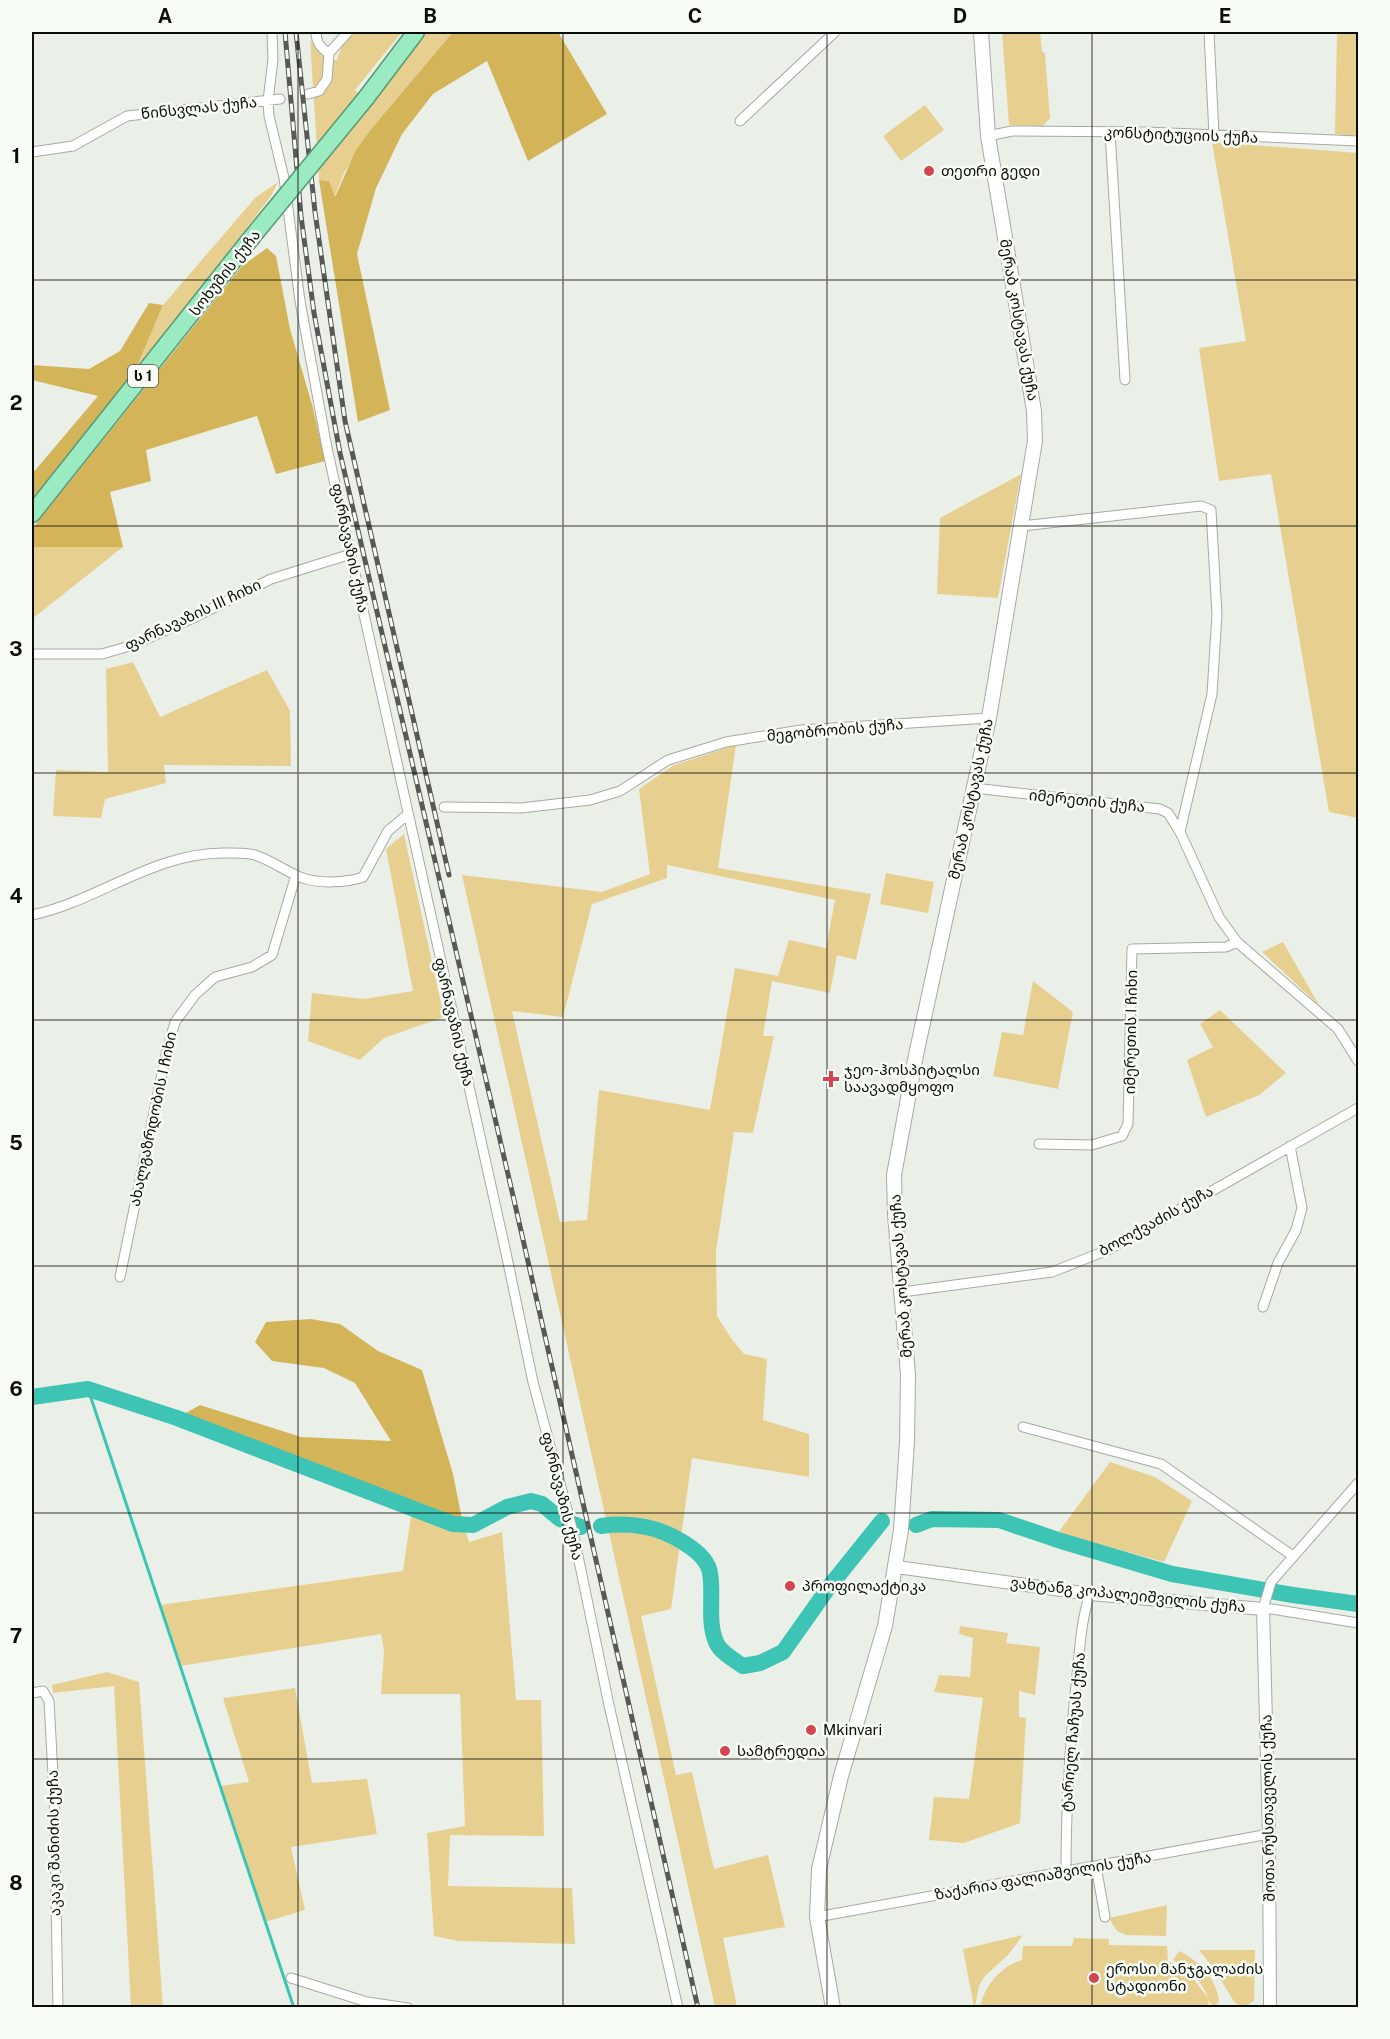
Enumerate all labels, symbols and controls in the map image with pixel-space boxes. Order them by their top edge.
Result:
text: A [158,4,172,28]
text: B [423,4,437,28]
text: C [688,4,702,28]
text: D [953,4,967,28]
text: E [1219,4,1231,28]
street label: წინსვლას ქუჩა [140,93,258,123]
street label: კონსტიტუციის ქუჩა [1104,123,1258,147]
text: 1 [12,144,20,168]
place label: თეთრი გედი [941,162,1040,180]
marker: თეთრი გედი [922,164,936,178]
street label: სოხუმის ქუჩა [186,226,264,320]
street label: მერაბ კოსტავას ქუჩა [996,238,1042,402]
road number: ს 1 [128,365,158,387]
text: 2 [10,391,22,415]
street label: ფარნავაზის ქუჩა [327,482,373,614]
street label: ფარნავაზის III ჩიხი [122,575,264,655]
text: 3 [9,637,23,661]
street label: მეგობრობის ქუჩა [766,715,904,745]
street label: მერაბ კოსტავას ქუჩა [945,717,997,881]
street label: იმერეთის ქუჩა [1028,786,1146,816]
text: 4 [9,884,23,908]
street label: ფარნავაზის ქუჩა [430,956,478,1088]
street label: იმერეთის I ჩიხი [1121,970,1141,1094]
street label: ახალგაზრდობის I ჩიხი [126,1030,180,1208]
place label: ჯეო-ჰოსპიტალსი საავადმყოფო [844,1061,980,1096]
marker: ჯეო-ჰოსპიტალსი საავადმყოფო [822,1070,840,1088]
text: 5 [9,1131,23,1155]
street label: ბოლქვაძის ქუჩა [1096,1182,1216,1260]
street label: მერაბ კოსტავას ქუჩა [886,1194,916,1358]
text: 6 [9,1377,23,1401]
street label: ფარნავაზის ქუჩა [537,1430,587,1562]
street label: ვახტანგ კოპალეიშვილის ქუჩა [1009,1574,1247,1616]
place label: პროფილაქტიკა [802,1577,926,1595]
marker: პროფილაქტიკა [783,1579,797,1593]
text: 7 [10,1624,22,1648]
street label: ტარიელ ჩაჩუას ქუჩა [1057,1651,1089,1813]
street label: შოთა რუსთაველის ქუჩა [1257,1714,1279,1902]
place label: Mkinvari [823,1721,882,1738]
marker: Mkinvari [804,1723,818,1737]
place label: სამტრედია [737,1742,826,1760]
marker: სამტრედია [718,1744,732,1758]
street label: აკაკი შანიძის ქუჩა [44,1770,64,1916]
street label: ზაქარია ფალიაშვილის ქუჩა [933,1848,1153,1904]
text: 8 [9,1871,23,1895]
place label: ეროსი მანჯგალაძის სტადიონი [1106,1960,1263,1995]
marker: ეროსი მანჯგალაძის სტადიონი [1087,1971,1101,1985]

